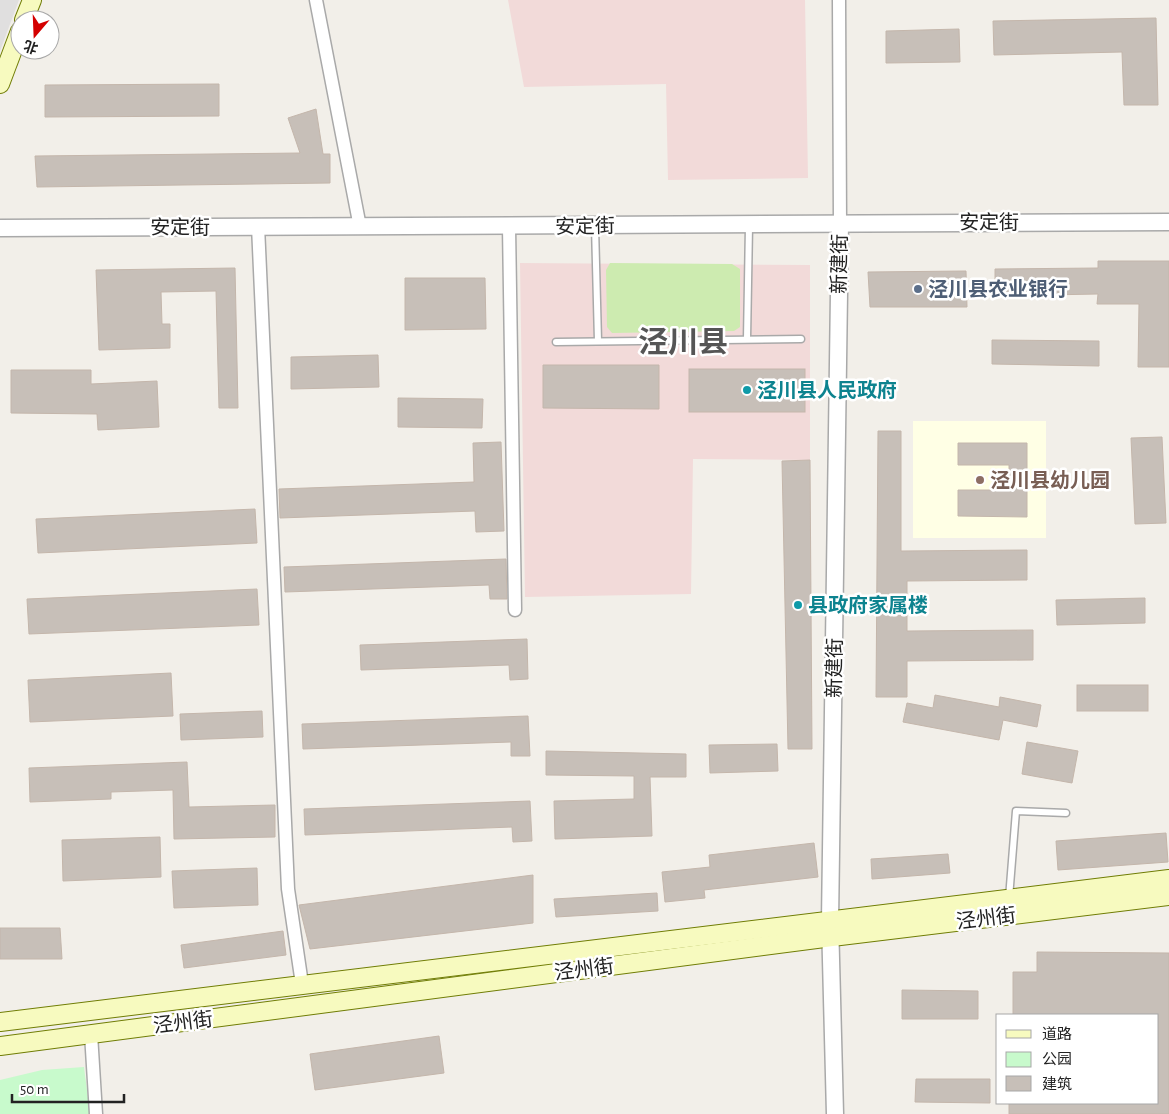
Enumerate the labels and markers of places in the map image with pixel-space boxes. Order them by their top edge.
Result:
place label: 泾川县农业银行 [928,278,1068,300]
marker: 泾川县农业银行 [912,283,924,295]
place label: 泾川县人民政府 [757,379,897,401]
marker: 泾川县人民政府 [741,384,753,396]
place label: 泾川县幼儿园 [990,469,1110,491]
marker: 泾川县幼儿园 [974,474,986,486]
place label: 县政府家属楼 [808,594,928,616]
marker: 县政府家属楼 [792,599,804,611]

